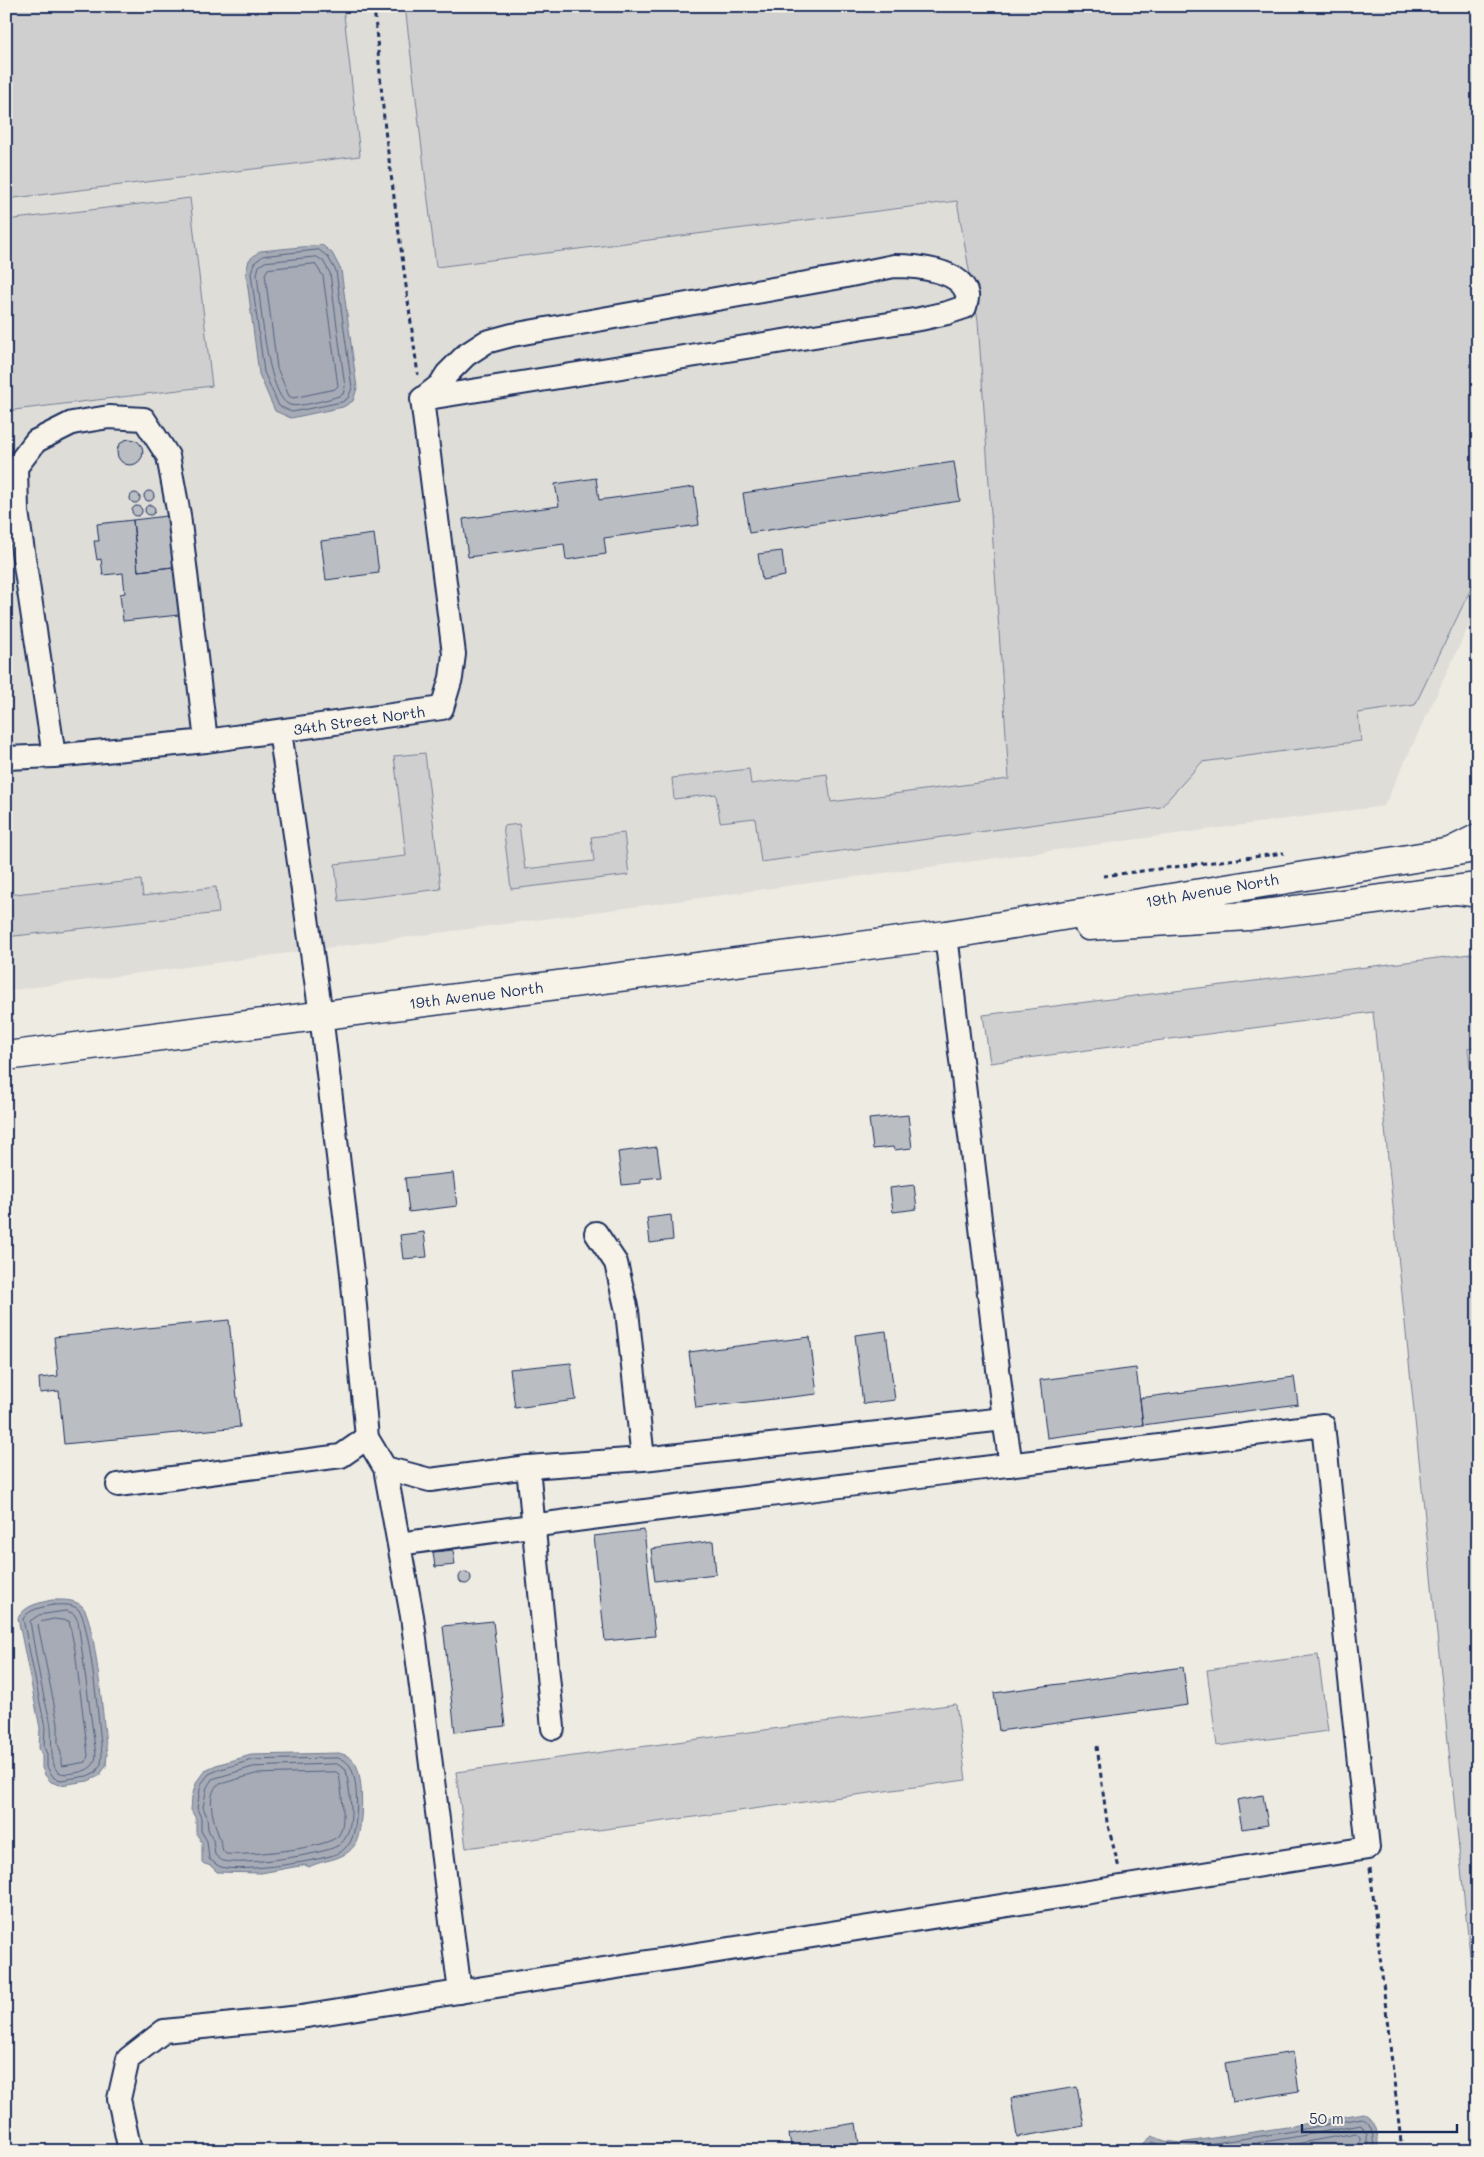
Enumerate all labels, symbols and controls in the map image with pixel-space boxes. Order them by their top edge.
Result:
street label: 34th Street North [292,701,426,739]
street label: 19th Avenue North [1144,868,1280,912]
street label: 19th Avenue North [408,977,544,1013]
scale bar [1302,2102,1456,2134]
text: 50 m [1309,2108,1344,2128]

